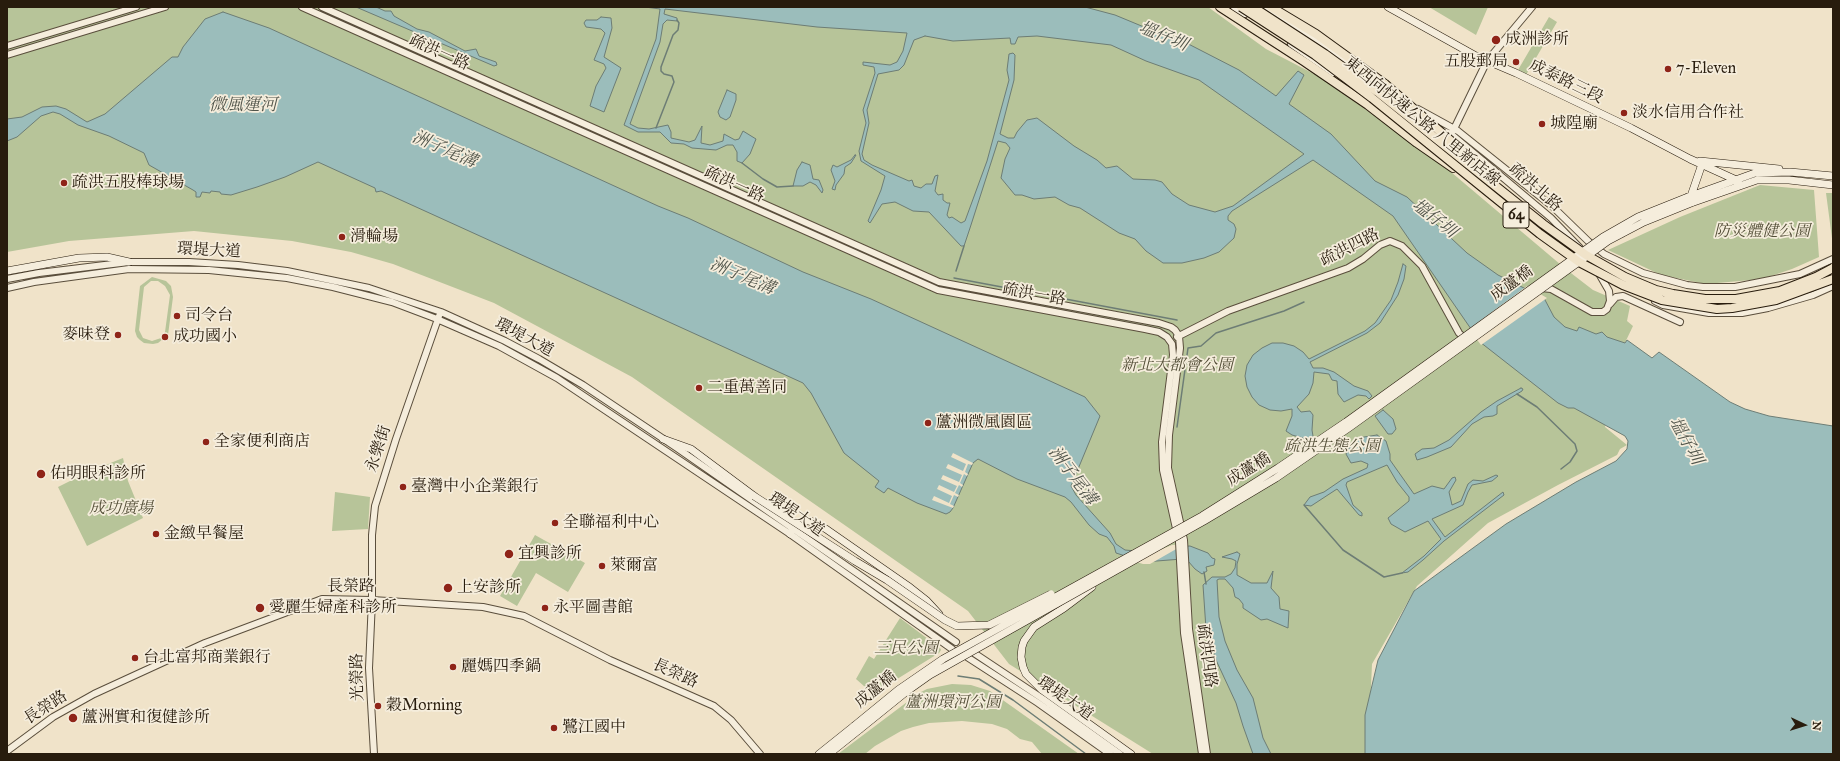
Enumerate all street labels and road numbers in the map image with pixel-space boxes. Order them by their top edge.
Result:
street label: 疏洪一路 [406,31,472,75]
street label: 東西向快速公路 八里新店線 [1340,53,1504,191]
street label: 成泰路三段 [1526,56,1606,108]
street label: 疏洪北路 [1505,160,1565,216]
street label: 疏洪一路 [701,163,767,207]
road number: 64 [1503,202,1529,228]
street label: 疏洪四路 [1317,225,1383,271]
street label: 環堤大道 [177,240,241,262]
street label: 成蘆橋 [1487,262,1537,306]
street label: 疏洪一路 [1001,280,1067,310]
street label: 環堤大道 [491,315,557,361]
street label: 永樂街 [362,423,396,475]
street label: 成蘆橋 [1224,449,1274,491]
street label: 環堤大道 [764,489,828,541]
street label: 長榮路 [327,577,375,597]
street label: 疏洪四路 [1192,623,1220,689]
street label: 光榮路 [348,653,368,701]
street label: 長榮路 [649,655,701,693]
street label: 成蘆橋 [851,667,901,713]
street label: 環堤大道 [1033,673,1097,725]
street label: 長榮路 [21,687,71,729]

